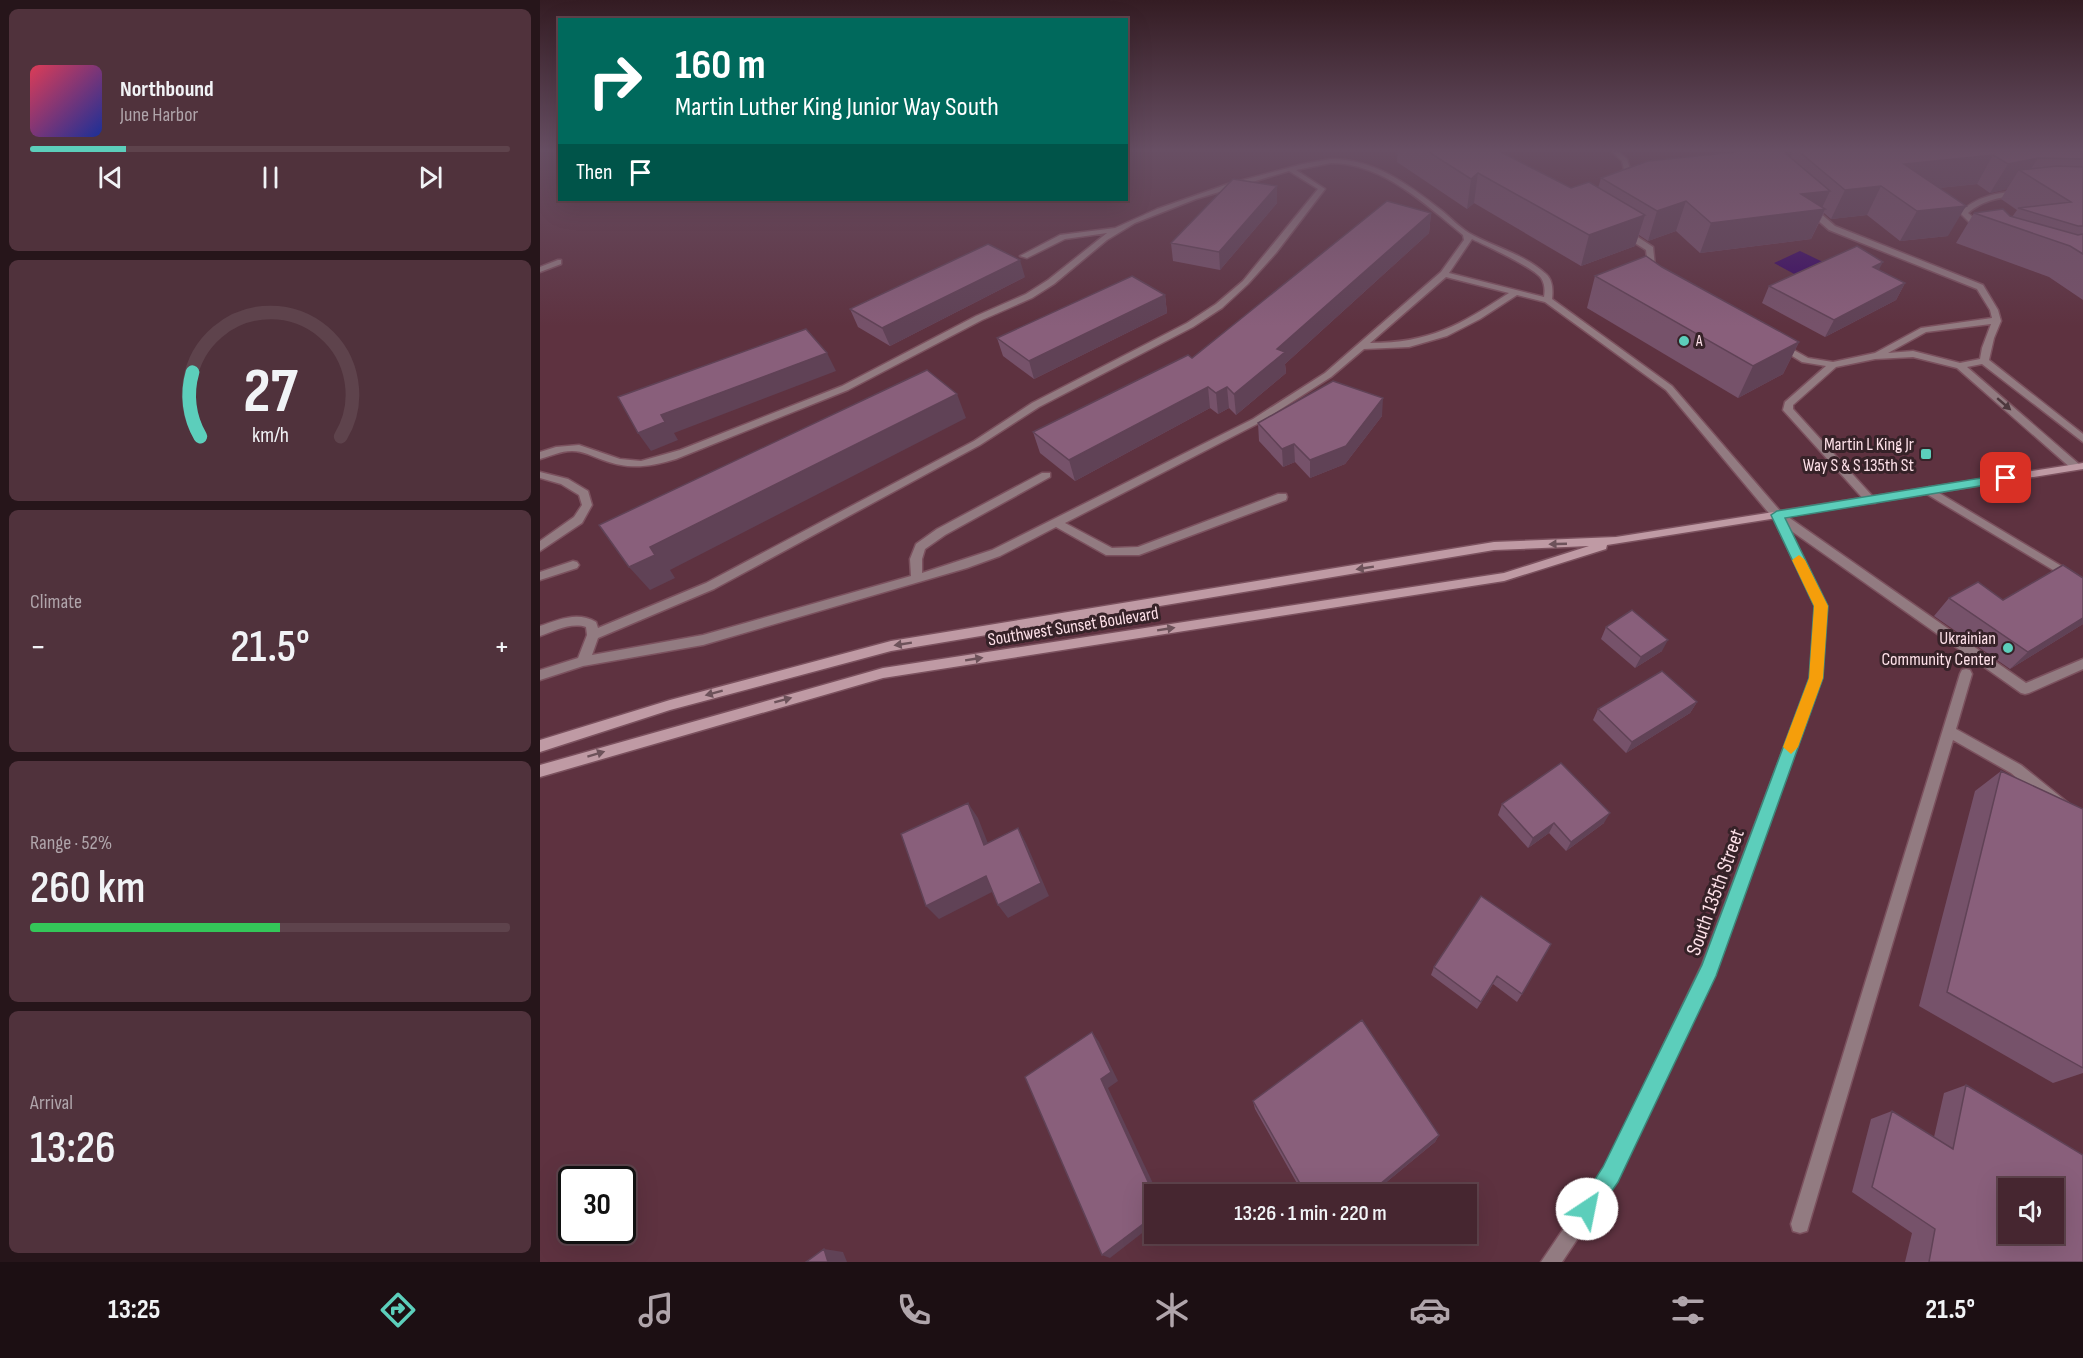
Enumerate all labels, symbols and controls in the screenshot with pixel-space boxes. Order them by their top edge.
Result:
text: 160 m [675,40,766,91]
icon: right [576,42,654,120]
text: Northbound [120,76,214,103]
text: Martin Luther King Junior Way South [675,91,999,123]
text: June Harbor [120,103,198,127]
icon: arrive [624,156,657,189]
text: Then [576,159,612,186]
icon: previous [94,161,127,194]
icon: pause [254,161,287,194]
icon: next [414,161,447,194]
place label: A [1695,332,1703,351]
marker: A [1677,334,1691,348]
text: 27 [243,356,298,431]
one-way arrow [1996,398,2012,411]
text: km/h [251,424,289,449]
place label: Martin L King Jr Way S & S 135th St [1803,434,1914,476]
marker: Martin L King Jr Way S & S 135th St [1919,447,1933,461]
pin [1980,452,2031,503]
icon: arrive [1989,461,2022,494]
one-way arrow [1548,539,1567,548]
one-way arrow [1355,563,1374,572]
text: Climate [30,590,82,614]
street label: Southwest Sunset Boulevard [986,603,1160,650]
text: 21.5° [230,620,310,675]
one-way arrow [1157,625,1176,634]
text: − [30,627,46,667]
text: + [494,627,510,667]
place label: Ukrainian Community Center [1882,628,1996,670]
one-way arrow [893,639,912,648]
marker: Ukrainian Community Center [2001,641,2015,655]
one-way arrow [964,654,983,663]
one-way arrow [705,689,723,698]
one-way arrow [774,695,793,705]
one-way arrow [587,749,605,758]
street label: South 135th Street [1681,825,1750,959]
text: Range · 52% [30,831,112,855]
text: 260 km [30,861,145,916]
text: Arrival [30,1091,73,1115]
text: 13:26 [30,1121,116,1176]
speed limit sign: 30 [558,1166,636,1244]
position arrow [1555,1177,1619,1241]
map controls [1998,1178,2064,1244]
button: sound [1998,1178,2064,1244]
text: 13:26 · 1 min · 220 m [1234,1200,1387,1227]
icon: directions [377,1289,419,1331]
icon: music [635,1289,677,1331]
icon: phone [893,1289,935,1331]
icon: climate [1151,1289,1193,1331]
icon: car [1409,1289,1451,1331]
icon: filters [1667,1289,1709,1331]
text: 13:25 [108,1294,160,1326]
text: 21.5° [1925,1294,1975,1326]

